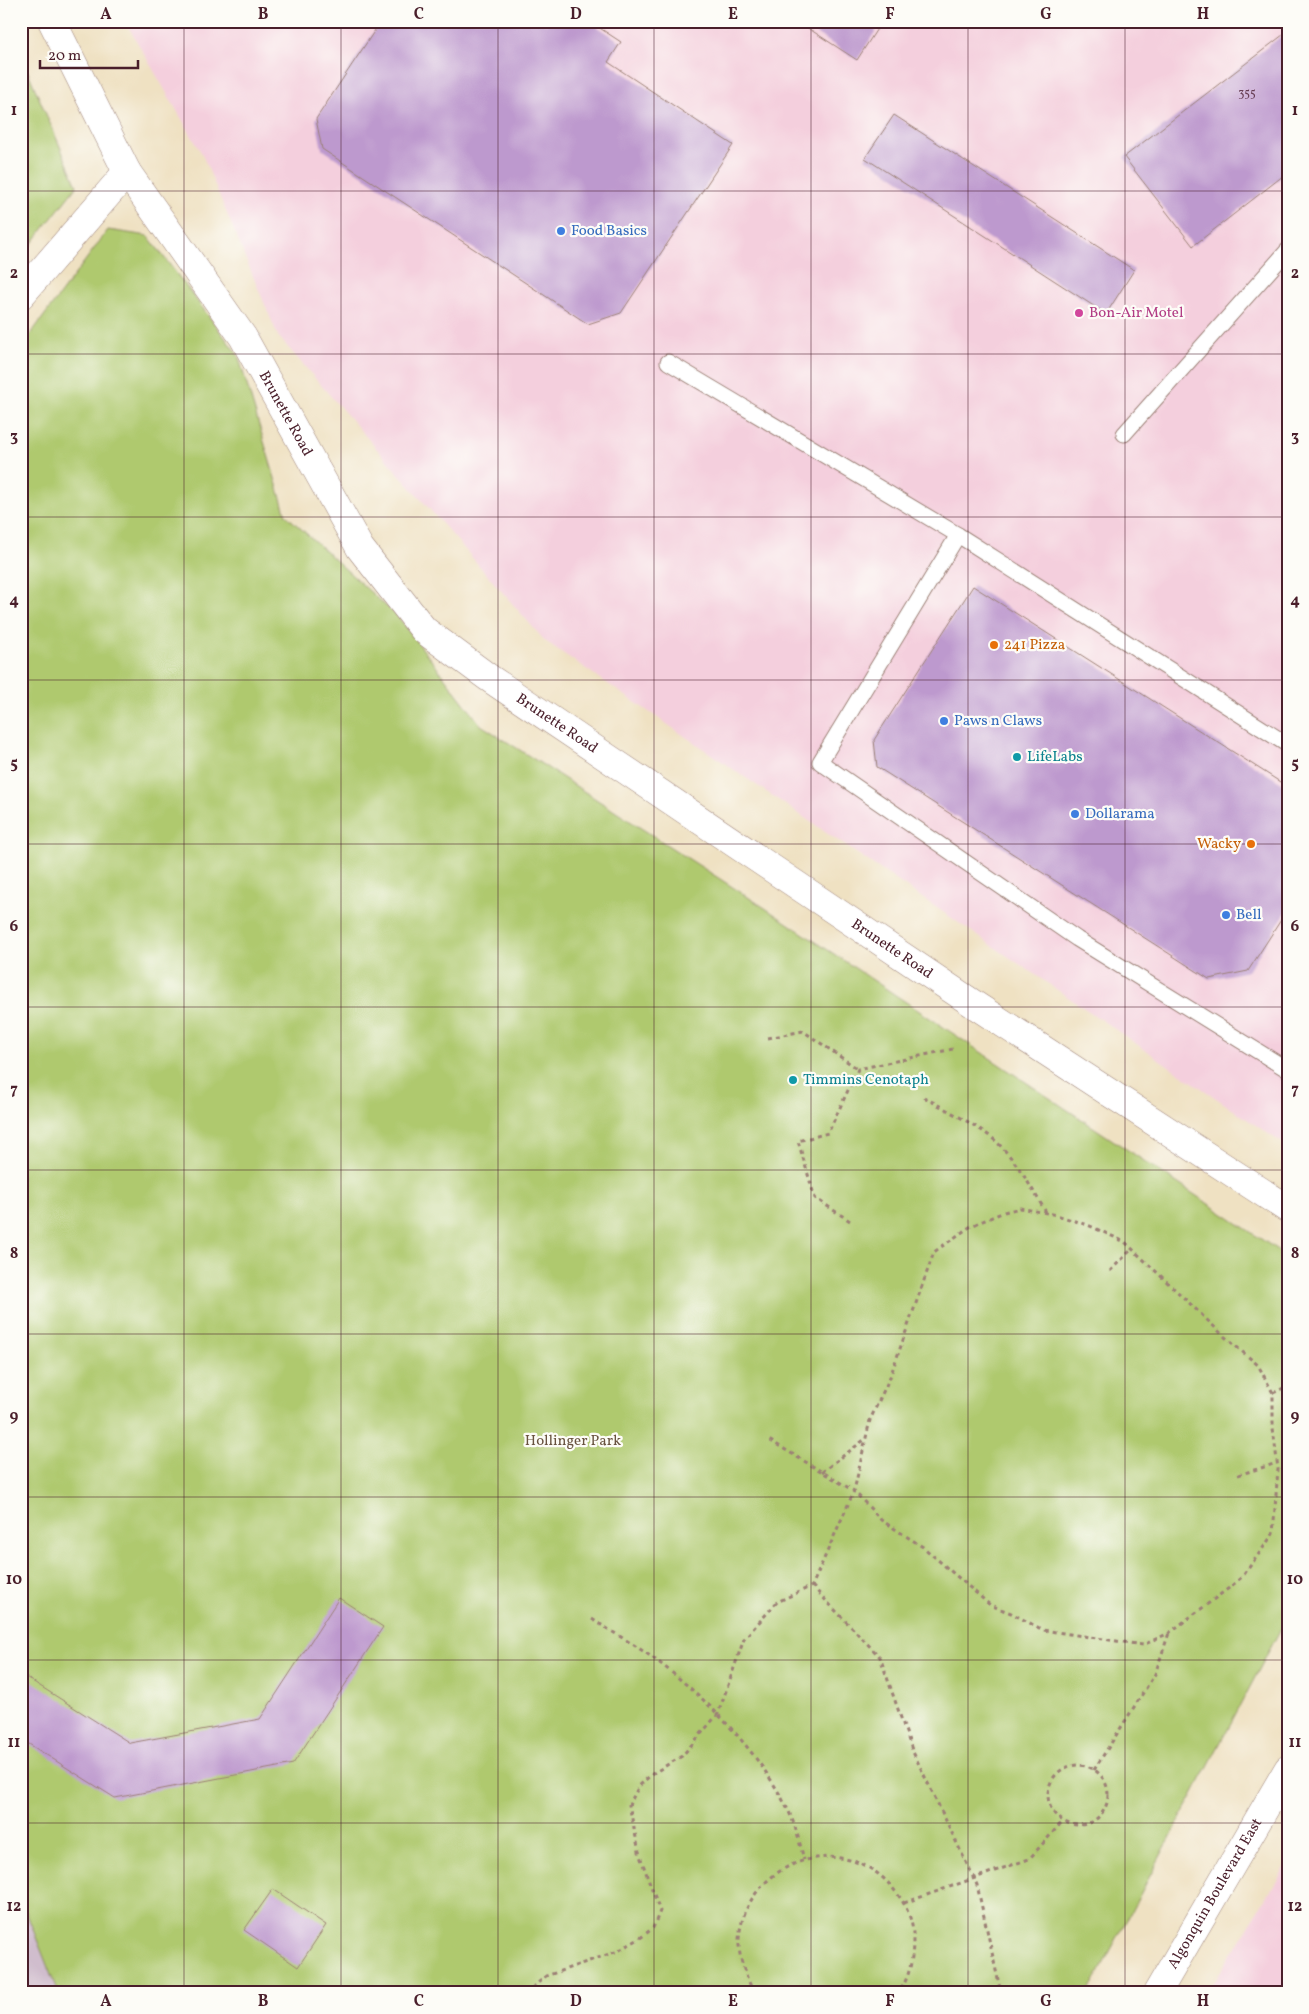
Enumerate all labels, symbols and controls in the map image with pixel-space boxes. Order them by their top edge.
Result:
text: A [100,4,112,26]
text: B [258,4,269,26]
text: C [414,4,424,26]
text: D [570,4,582,26]
text: E [728,4,738,26]
text: F [885,4,895,26]
text: G [1040,4,1052,26]
text: H [1197,4,1209,26]
scale bar [40,38,138,70]
text: 20 m [48,46,81,67]
house number: 355 [1238,86,1256,102]
text: 1 [11,100,17,122]
text: 1 [1292,100,1298,122]
place label: Food Basics [571,221,647,242]
marker: Food Basics [555,225,567,237]
text: 2 [10,263,18,285]
text: 2 [1291,263,1299,285]
place label: Bon-Air Motel [1089,303,1183,324]
marker: Bon-Air Motel [1073,307,1085,319]
street label: Brunette Road [253,367,318,460]
text: 3 [10,426,18,448]
text: 3 [1291,426,1299,448]
text: 4 [9,590,19,612]
text: 4 [1290,590,1300,612]
place label: 241 Pizza [1004,635,1065,656]
marker: 241 Pizza [988,639,1000,651]
street label: Brunette Road [512,688,602,759]
place label: Paws n Claws [954,711,1042,732]
marker: Paws n Claws [938,715,950,727]
place label: LifeLabs [1027,747,1083,768]
marker: LifeLabs [1011,751,1023,763]
text: 5 [10,753,18,775]
text: 5 [1291,753,1299,775]
place label: Dollarama [1085,804,1155,825]
marker: Dollarama [1069,808,1081,820]
place label: Wacky [1197,834,1241,855]
marker: Wacky [1245,838,1257,850]
place label: Bell [1236,905,1261,926]
marker: Bell [1220,909,1232,921]
street label: Brunette Road [847,914,937,984]
text: 6 [10,916,19,938]
text: 6 [1291,916,1300,938]
place label: Timmins Cenotaph [803,1070,929,1091]
marker: Timmins Cenotaph [787,1074,799,1086]
text: 7 [10,1079,18,1101]
text: 7 [1291,1079,1299,1101]
text: 8 [10,1243,18,1265]
text: 8 [1291,1243,1299,1265]
text: 9 [10,1406,19,1428]
text: 9 [1291,1406,1300,1428]
park label: Hollinger Park [525,1431,621,1452]
text: 10 [6,1569,22,1591]
text: 10 [1287,1569,1303,1591]
text: 11 [8,1732,20,1754]
text: 11 [1289,1732,1301,1754]
street label: Algonquin Boulevard East [1163,1814,1267,1973]
text: 12 [7,1896,21,1918]
text: 12 [1288,1896,1302,1918]
text: A [100,1991,112,2013]
text: B [258,1991,269,2013]
text: C [414,1991,424,2013]
text: D [570,1991,582,2013]
text: E [728,1991,738,2013]
text: F [885,1991,895,2013]
text: G [1040,1991,1052,2013]
text: H [1197,1991,1209,2013]

